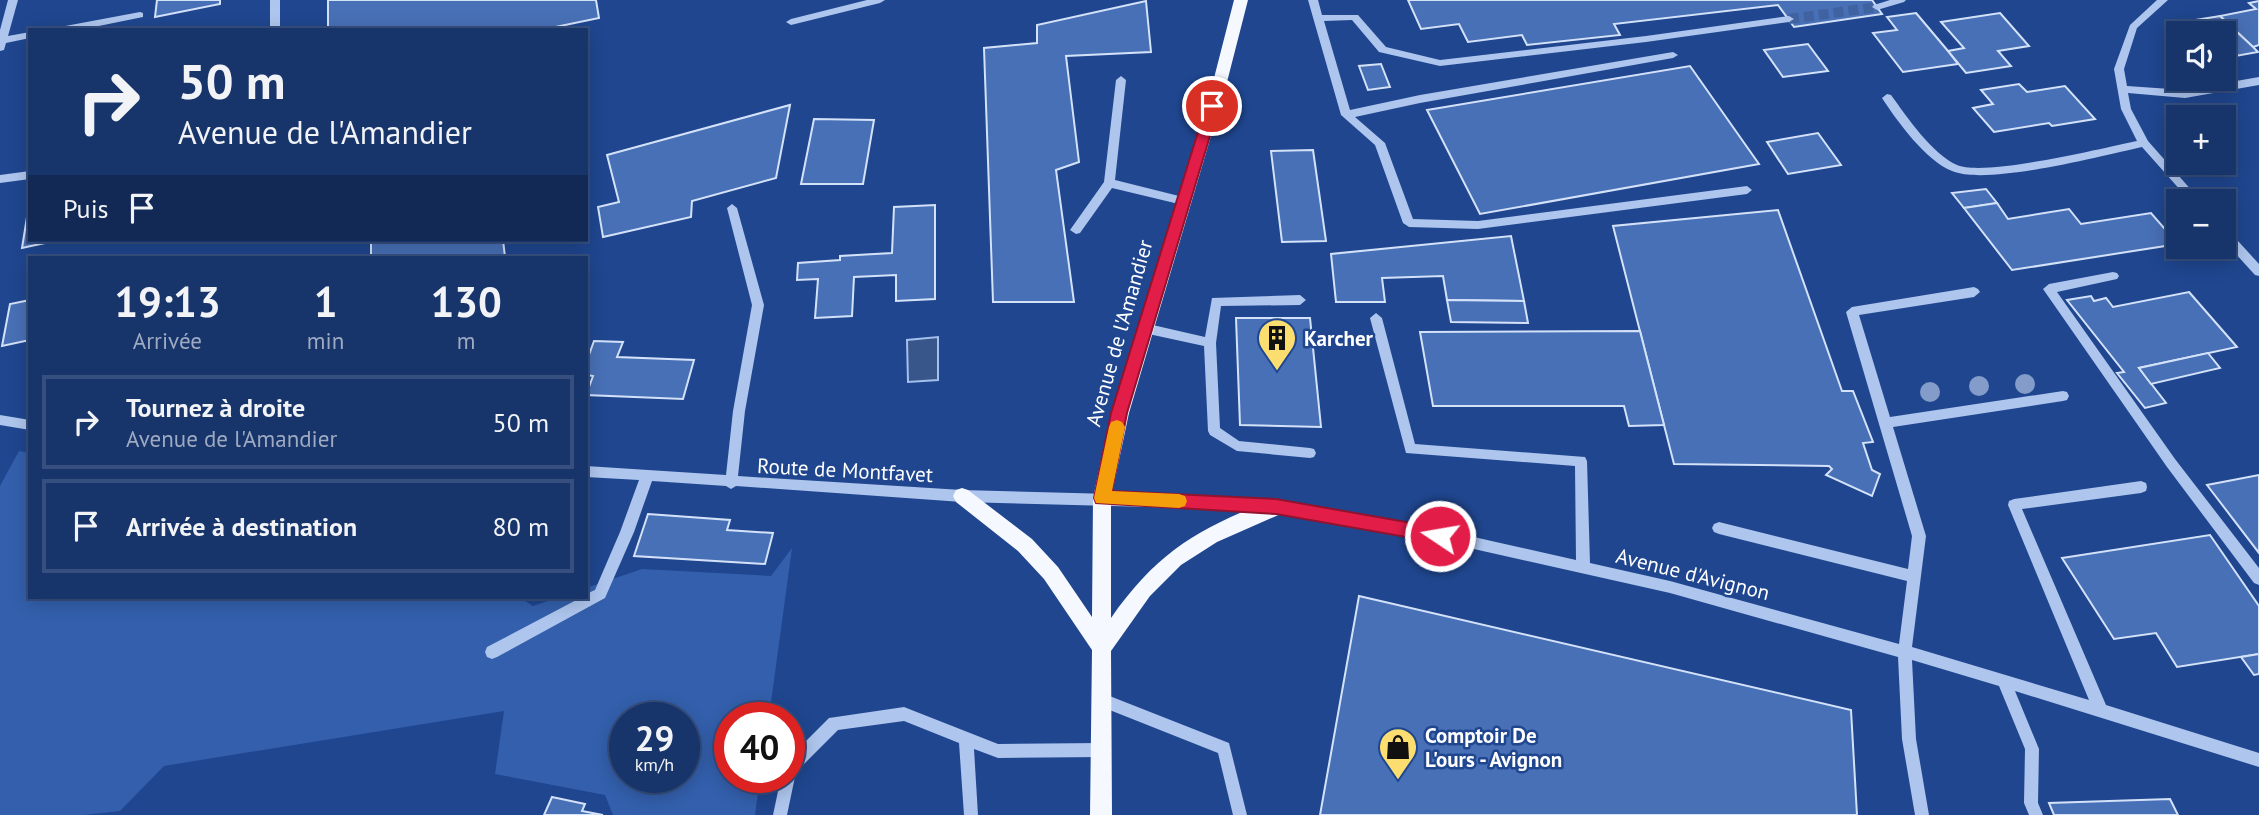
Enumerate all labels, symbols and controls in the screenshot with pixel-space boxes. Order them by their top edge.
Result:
map controls [2166,21,2236,259]
button: sound [2166,21,2236,91]
text: 50 m [178,49,285,113]
icon: right [63,56,154,147]
pin [1182,76,1242,136]
icon: arrive [1193,87,1231,125]
button: + [2166,105,2236,175]
text: Avenue de l'Amandier [178,111,472,153]
icon: arrive [123,189,161,227]
button: − [2166,189,2236,259]
text: Puis [63,192,109,225]
street label: Avenue de l'Amandier [1079,237,1159,429]
text: 19:13 [114,274,221,329]
text: 1 [314,274,337,329]
text: 130 [430,274,502,329]
building icon: Karcher [1256,317,1298,372]
place label: Karcher [1304,325,1374,352]
text: Arrivée [133,326,202,355]
text: min [307,326,344,355]
text: m [457,326,475,355]
text: Tournez à droite [126,391,305,424]
icon: right [67,403,105,441]
text: 50 m [493,406,549,439]
text: Avenue de l'Amandier [126,424,337,453]
street label: Route de Montfavet [756,452,934,488]
position arrow [1403,499,1477,573]
icon: arrive [67,507,105,545]
text: Arrivée à destination [126,510,357,543]
text: 80 m [493,510,549,543]
street label: Avenue d'Avignon [1613,542,1773,606]
speed limit sign: 40 [714,702,805,793]
text: 29 [635,715,674,761]
place label: Comptoir De L'ours - Avignon [1425,722,1562,773]
shop icon: Comptoir De L'ours - Avignon [1377,726,1419,781]
text: km/h [635,753,674,776]

